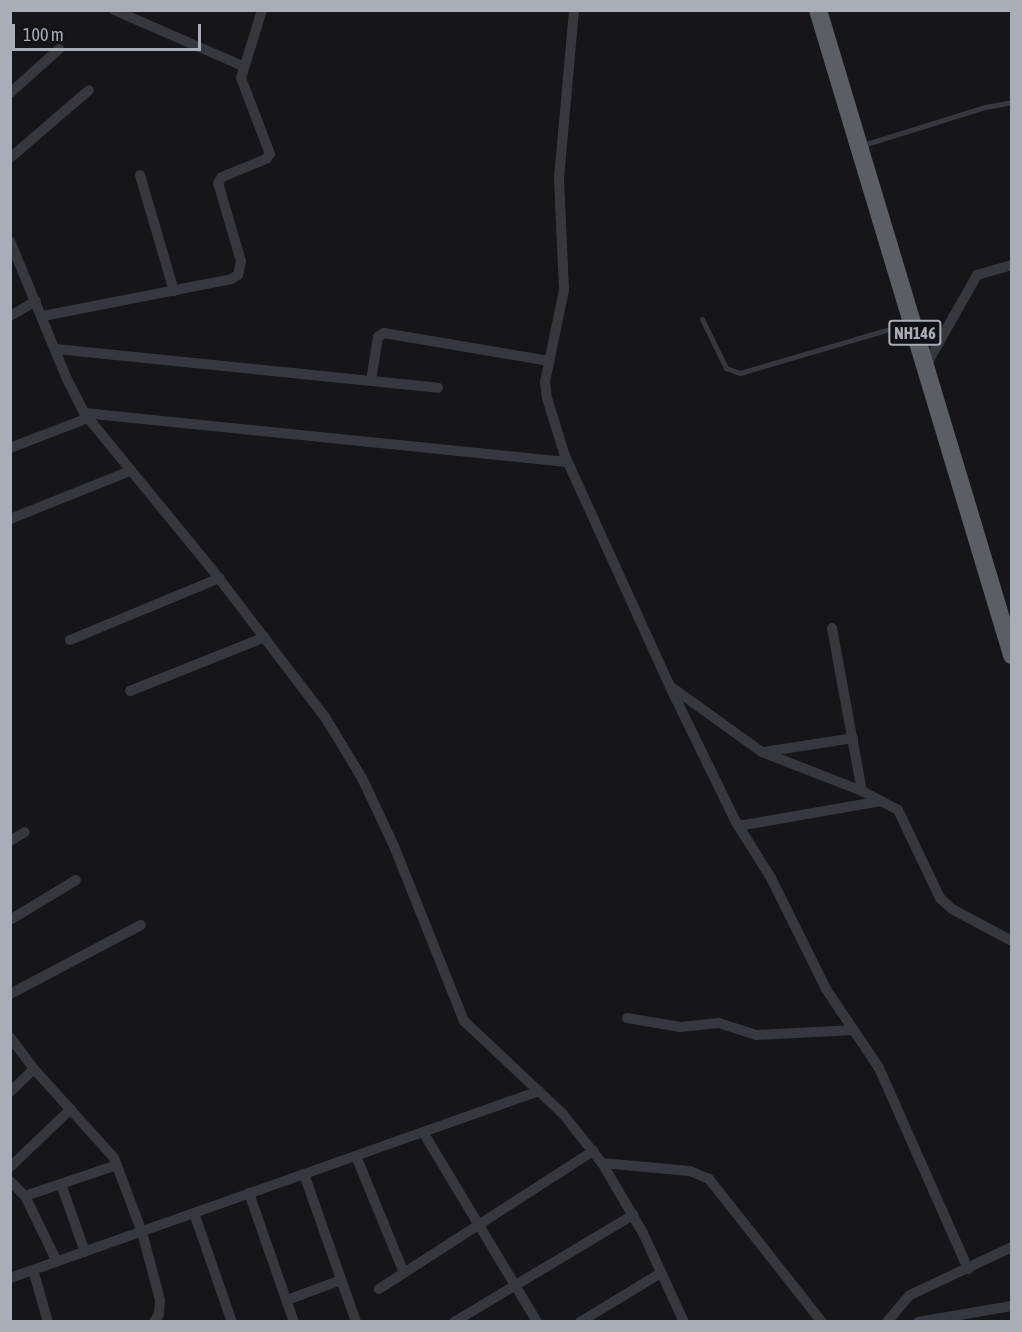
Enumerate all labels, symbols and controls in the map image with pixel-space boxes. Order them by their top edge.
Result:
scale bar [15,12,204,50]
text: 100 m [23,24,64,45]
road number: NH146 [888,320,942,346]

